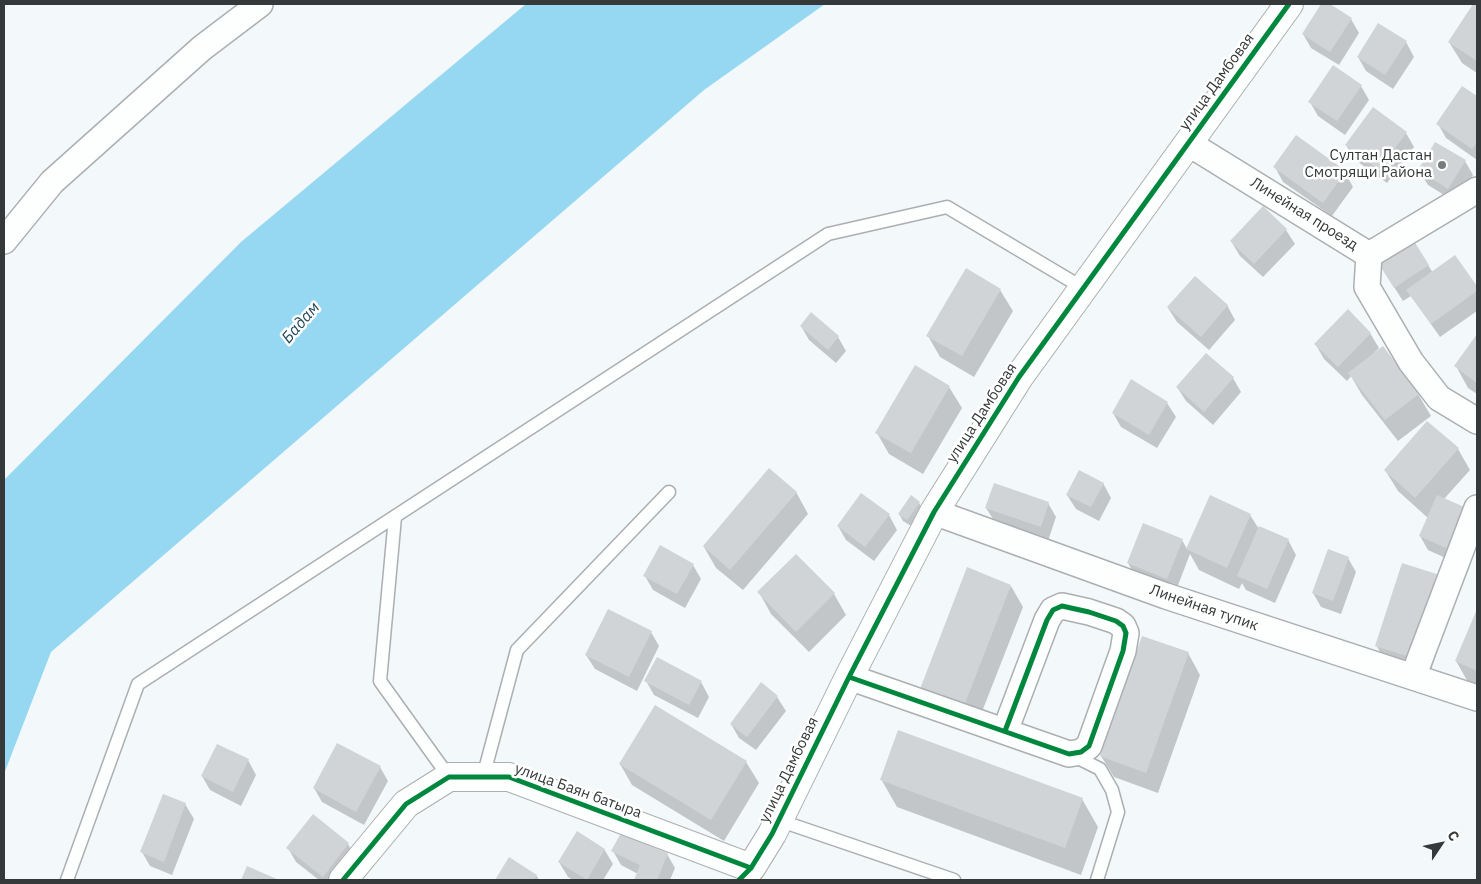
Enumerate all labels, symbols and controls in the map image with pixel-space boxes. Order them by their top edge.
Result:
street label: улица Дамбовая [1176,30,1258,134]
place label: Султан Дастан Смотрящи Района [1305,147,1432,182]
marker: Султан Дастан Смотрящи Района [1436,159,1448,171]
street label: Линейная проезд [1247,174,1361,254]
water label: Бадам [278,299,324,347]
street label: улица Дамбовая [943,360,1021,466]
street label: Линейная тупик [1147,581,1261,635]
street label: улица Дамбовая [756,714,822,826]
street label: улица Баян батыра [512,760,644,822]
north arrow [1416,819,1466,869]
text: С [1443,827,1463,844]

